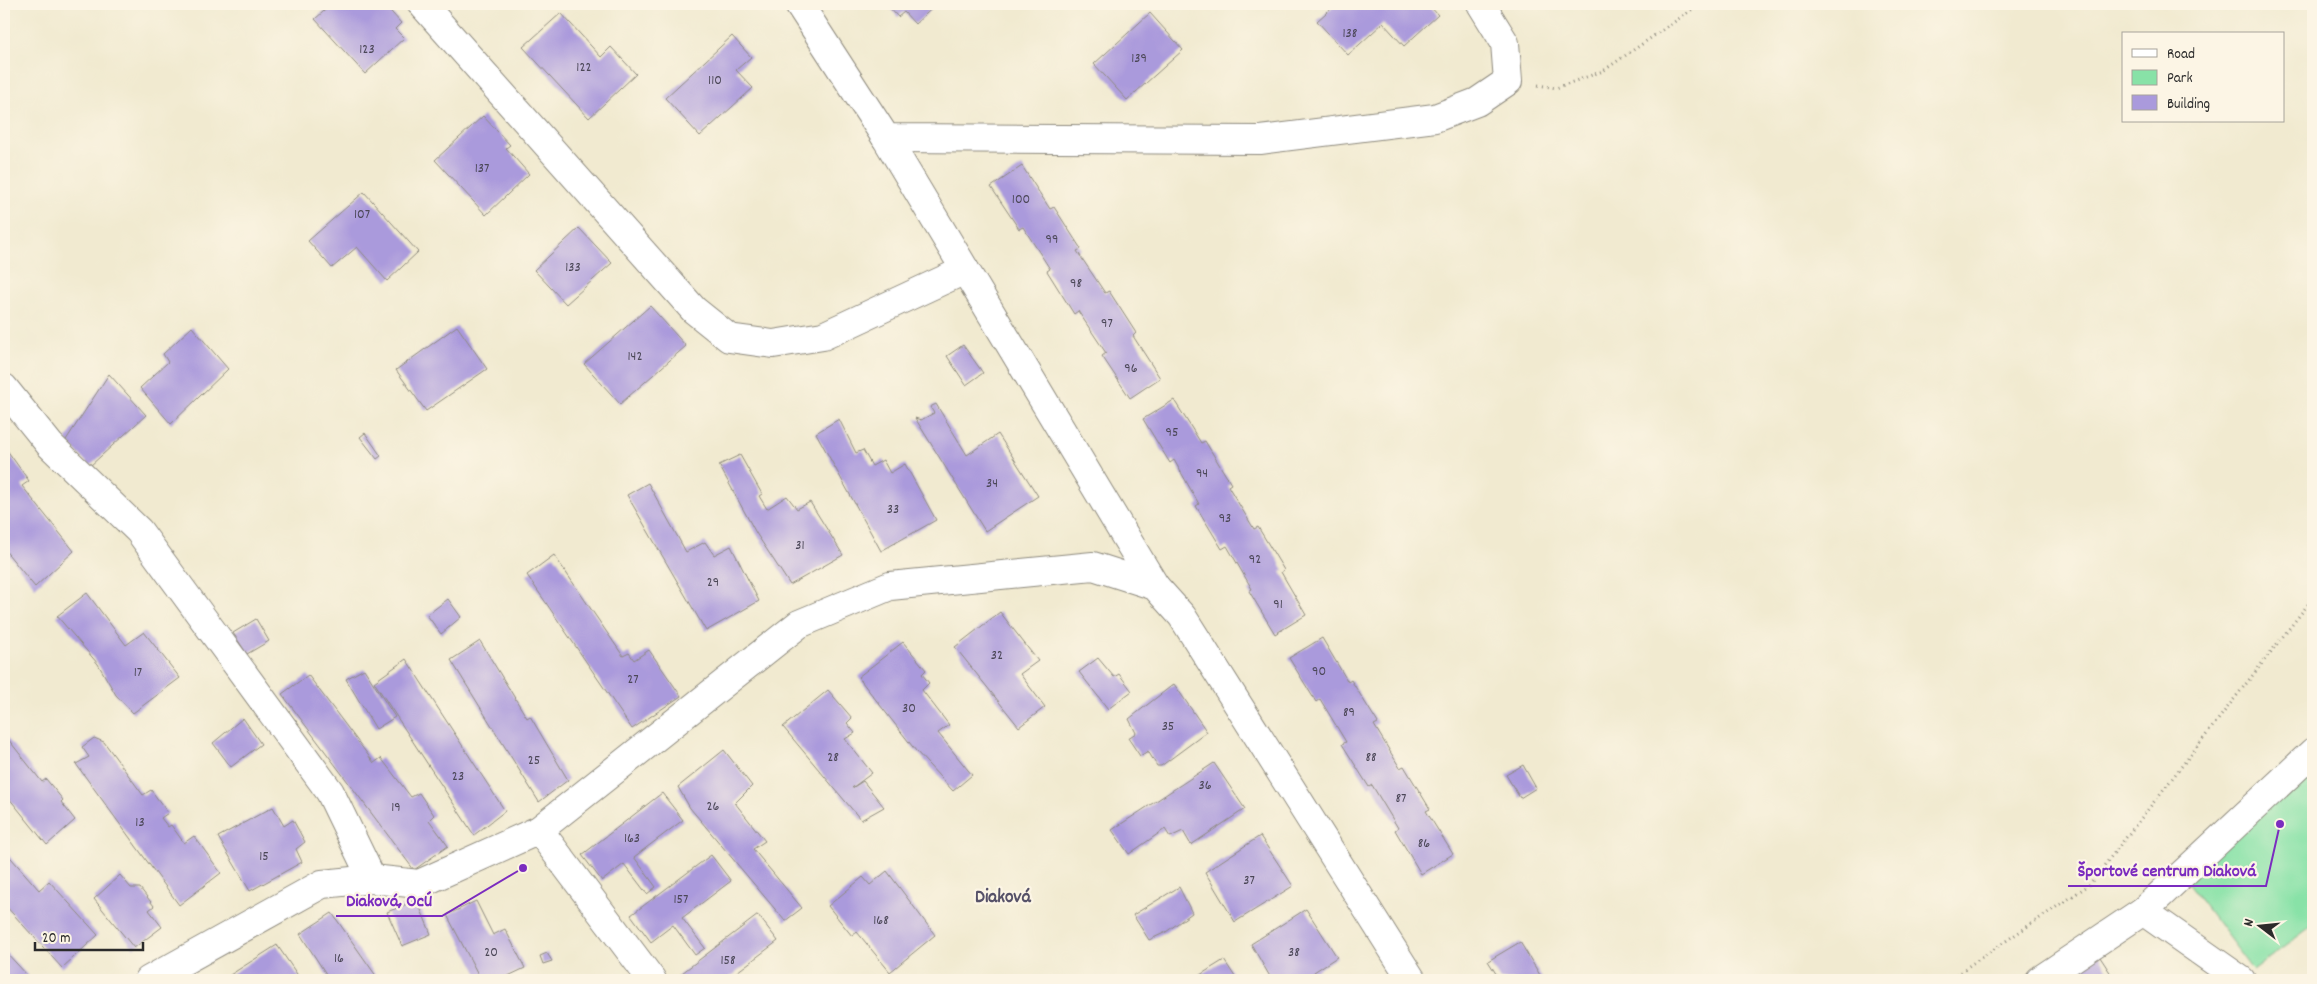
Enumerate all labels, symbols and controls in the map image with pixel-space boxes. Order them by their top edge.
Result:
house number: 138 [1343,24,1358,44]
legend [2122,32,2284,122]
house number: 123 [359,40,375,60]
text: Road [2167,44,2195,66]
house number: 139 [1131,49,1147,69]
house number: 122 [576,58,592,78]
text: Park [2167,68,2193,90]
house number: 110 [708,71,722,91]
text: Building [2167,94,2210,116]
house number: 137 [475,159,489,179]
house number: 100 [1012,190,1030,210]
house number: 107 [354,205,370,225]
house number: 99 [1046,230,1058,250]
house number: 133 [565,258,581,278]
house number: 98 [1070,274,1082,294]
house number: 97 [1101,314,1113,334]
house number: 142 [628,347,643,367]
house number: 96 [1124,359,1138,379]
house number: 95 [1166,423,1178,443]
house number: 94 [1196,464,1208,484]
house number: 34 [986,474,998,494]
house number: 33 [887,500,899,520]
house number: 93 [1219,509,1231,529]
house number: 31 [795,536,805,556]
house number: 92 [1249,550,1261,570]
house number: 29 [707,573,719,593]
house number: 91 [1273,595,1283,615]
house number: 32 [991,646,1003,666]
house number: 90 [1312,662,1326,682]
house number: 17 [134,663,142,683]
house number: 27 [627,670,639,690]
house number: 30 [902,699,916,719]
house number: 89 [1343,703,1355,723]
house number: 35 [1162,717,1174,737]
house number: 28 [827,748,839,768]
house number: 88 [1365,748,1377,768]
house number: 25 [528,751,540,771]
house number: 23 [452,767,464,787]
house number: 36 [1198,776,1212,796]
house number: 87 [1396,789,1406,809]
house number: 26 [707,797,720,817]
house number: 19 [391,798,401,818]
house number: 13 [135,813,145,833]
house number: 163 [624,829,640,849]
house number: 86 [1418,834,1430,854]
house number: 15 [259,847,269,867]
callout: Športové centrum Diaková [2068,853,2266,886]
text: Športové centrum Diaková [2078,860,2257,885]
house number: 37 [1243,871,1255,891]
callout: Diaková, OcÚ [336,883,442,916]
district label: Diaková [975,885,1031,912]
text: Diaková, OcÚ [346,890,432,915]
house number: 157 [674,890,688,910]
north arrow [2234,902,2284,952]
house number: 168 [873,911,889,931]
text: N [2239,917,2260,929]
scale bar [35,919,142,951]
text: 20 m [42,928,70,950]
house number: 20 [484,943,498,963]
house number: 38 [1288,943,1300,963]
house number: 16 [334,949,344,969]
house number: 158 [720,951,736,971]

